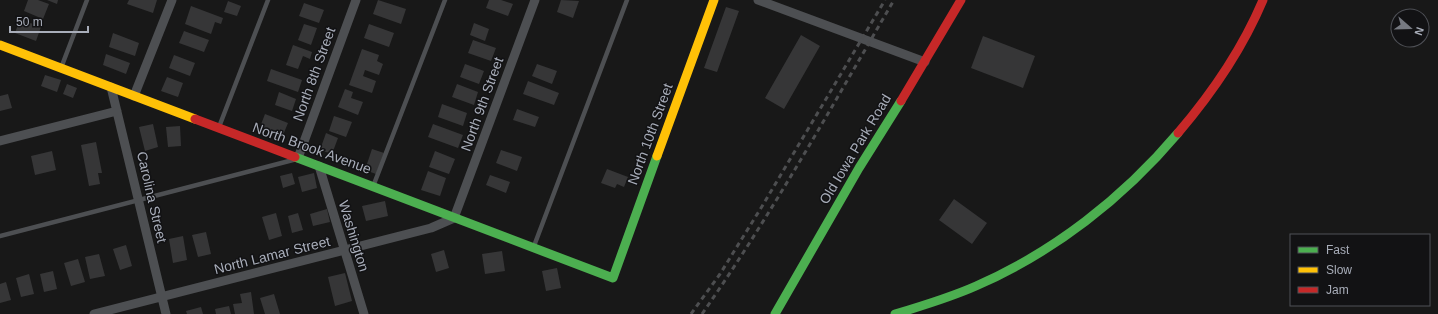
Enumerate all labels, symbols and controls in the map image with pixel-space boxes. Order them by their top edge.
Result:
scale bar [10,8,88,34]
north arrow [1390,8,1430,48]
text: 50 m [16,15,43,29]
street label: North 8th Street [290,25,338,123]
text: N [1412,26,1426,37]
street label: North 9th Street [458,55,506,153]
street label: North 10th Street [624,81,676,187]
street label: Old Iowa Park Road [816,91,894,207]
street label: North Brook Avenue [251,119,374,177]
street label: Carolina Street [134,150,170,244]
street label: Washington [336,199,372,273]
street label: North Lamar Street [212,233,332,277]
legend [1290,234,1430,306]
text: Fast [1326,243,1350,257]
text: Slow [1326,263,1352,277]
text: Jam [1326,283,1349,297]

